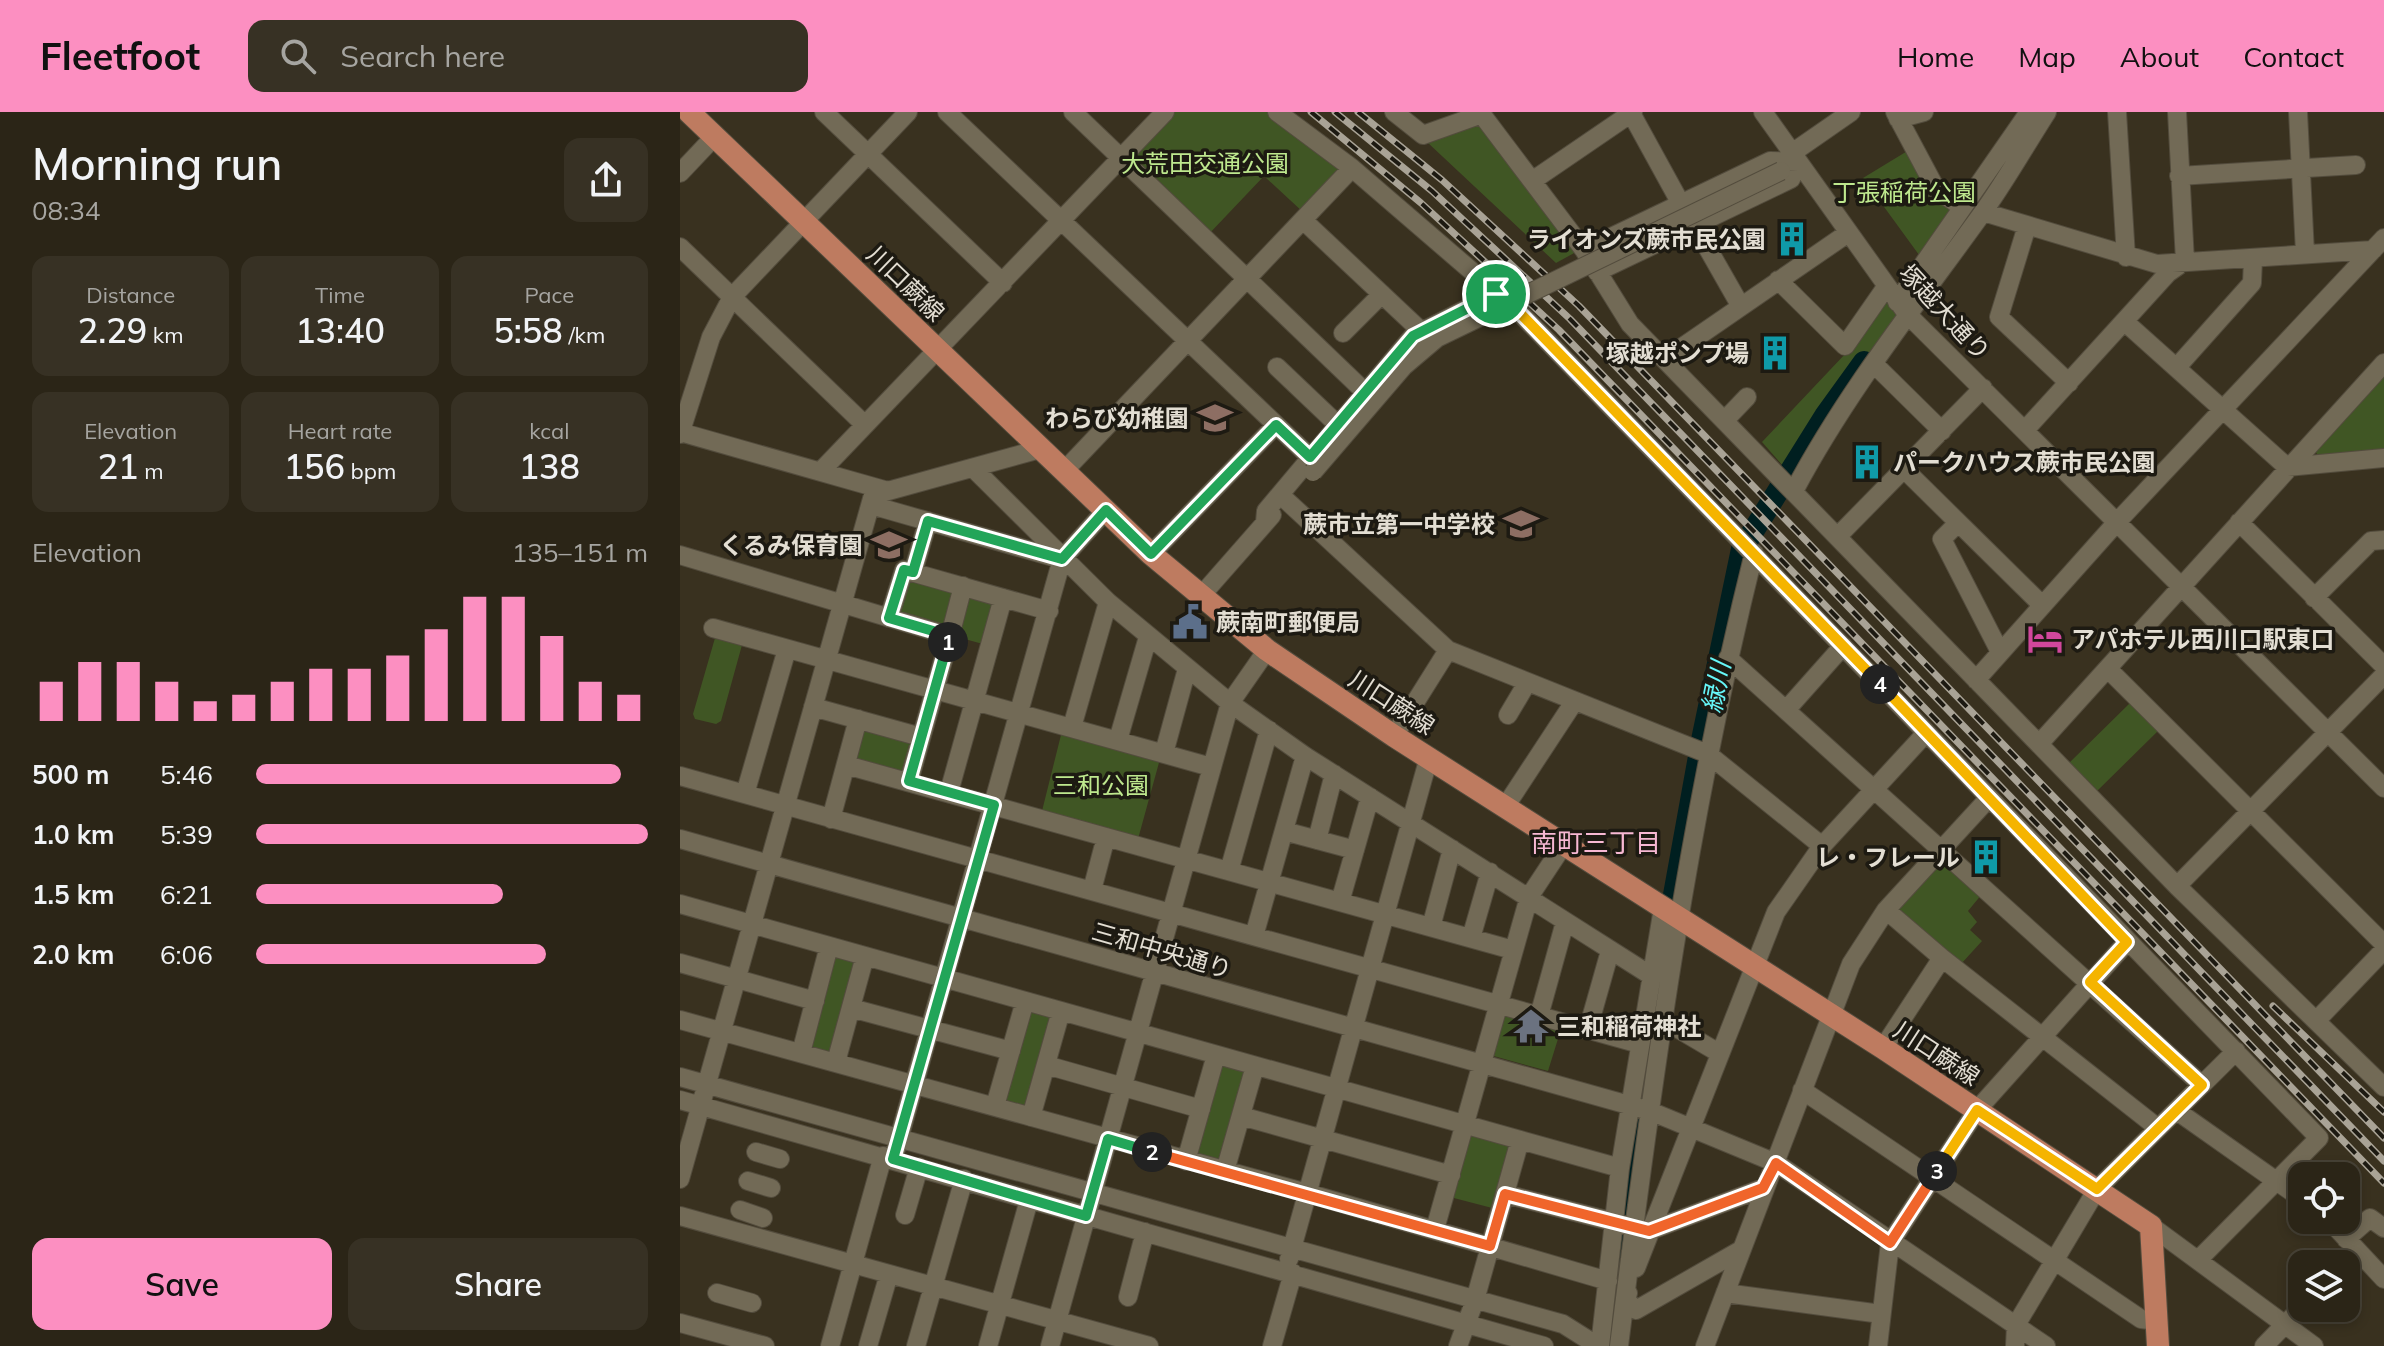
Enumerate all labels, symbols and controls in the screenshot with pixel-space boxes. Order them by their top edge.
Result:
search box [248,20,808,92]
text: Fleetfoot [40,32,200,80]
icon: search [276,34,320,78]
text: Search here [340,37,505,75]
text: Home [1897,39,1974,74]
text: Map [2018,39,2076,74]
text: About [2120,39,2199,74]
text: Contact [2243,39,2344,74]
text: Morning run [32,136,282,191]
button: share [564,138,648,222]
park label: 大荒田交通公園 [1121,148,1289,178]
park label: 丁張稲荷公園 [1832,177,1976,207]
text: 08:34 [32,194,100,227]
building icon: ライオンズ蕨市民公園 [1773,220,1811,258]
place label: ライオンズ蕨市民公園 [1526,224,1766,254]
street label: 川口蕨線 [861,239,951,327]
street label: 塚越大通り [1893,258,1997,366]
pin [1462,260,1530,328]
icon: arrive [1474,272,1518,316]
text: Distance [86,281,175,309]
text: Time [315,281,365,309]
text: Pace [525,281,574,309]
text: 2.29 [78,309,147,352]
text: 13:40 [295,309,385,352]
text: 5:58 [493,309,563,352]
text: km [147,321,183,349]
text: /km [563,321,605,349]
building icon: 塚越ポンプ場 [1756,334,1794,372]
place label: 塚越ポンプ場 [1606,338,1749,368]
school or university icon: わらび幼稚園 [1196,399,1234,437]
place label: わらび幼稚園 [1045,403,1189,433]
text: Elevation [84,417,177,445]
text: Heart rate [288,417,392,445]
text: kcal [529,417,569,445]
building icon: パークハウス蕨市民公園 [1848,443,1886,481]
text: 21 [98,445,139,488]
text: 156 [284,445,345,488]
text: 138 [519,445,580,488]
place label: パークハウス蕨市民公園 [1893,447,2156,477]
text: m [139,457,164,485]
text: bpm [345,457,396,485]
school or university icon: 蕨市立第一中学校 [1502,505,1540,543]
place label: 蕨市立第一中学校 [1303,509,1495,539]
school or university icon: くるみ保育園 [870,526,908,564]
place label: くるみ保育園 [719,530,863,560]
text: Elevation [32,536,142,569]
text: 135–151 m [512,536,648,569]
public building icon: 蕨南町郵便局 [1171,603,1209,641]
place label: 蕨南町郵便局 [1216,607,1360,637]
hotel icon: アパホテル西川口駅東口 [2026,620,2064,658]
pin: 1 [928,622,968,662]
place label: アパホテル西川口駅東口 [2071,624,2335,654]
text: 1 [941,628,955,656]
water label: 緑川 [1695,655,1738,716]
street label: 川口蕨線 [1344,663,1440,741]
pin: 4 [1860,664,1900,704]
text: 4 [1873,670,1887,698]
text: 500 m [32,758,109,791]
text: 5:46 [160,758,213,791]
park label: 三和公園 [1053,770,1149,800]
text: 1.0 km [32,818,115,851]
text: 5:39 [160,818,213,851]
district label: 南町三丁目 [1531,826,1661,859]
building icon: レ・フレール [1967,838,2005,876]
place label: レ・フレール [1816,842,1960,872]
text: 1.5 km [32,878,115,911]
text: 6:21 [160,878,213,911]
street label: 三和中央通り [1089,916,1235,984]
text: 2.0 km [32,938,115,971]
text: 6:06 [160,938,213,971]
temple icon: 三和稲荷神社 [1512,1007,1550,1045]
place label: 三和稲荷神社 [1557,1011,1701,1041]
street label: 川口蕨線 [1889,1014,1985,1092]
pin: 2 [1132,1132,1172,1172]
text: 2 [1145,1138,1159,1166]
pin: 3 [1917,1151,1957,1191]
text: 3 [1930,1157,1944,1185]
map controls [2288,1162,2360,1322]
button: locate [2288,1162,2360,1234]
button: Save [32,1238,332,1330]
button: Share [348,1238,648,1330]
button: layers [2288,1250,2360,1322]

